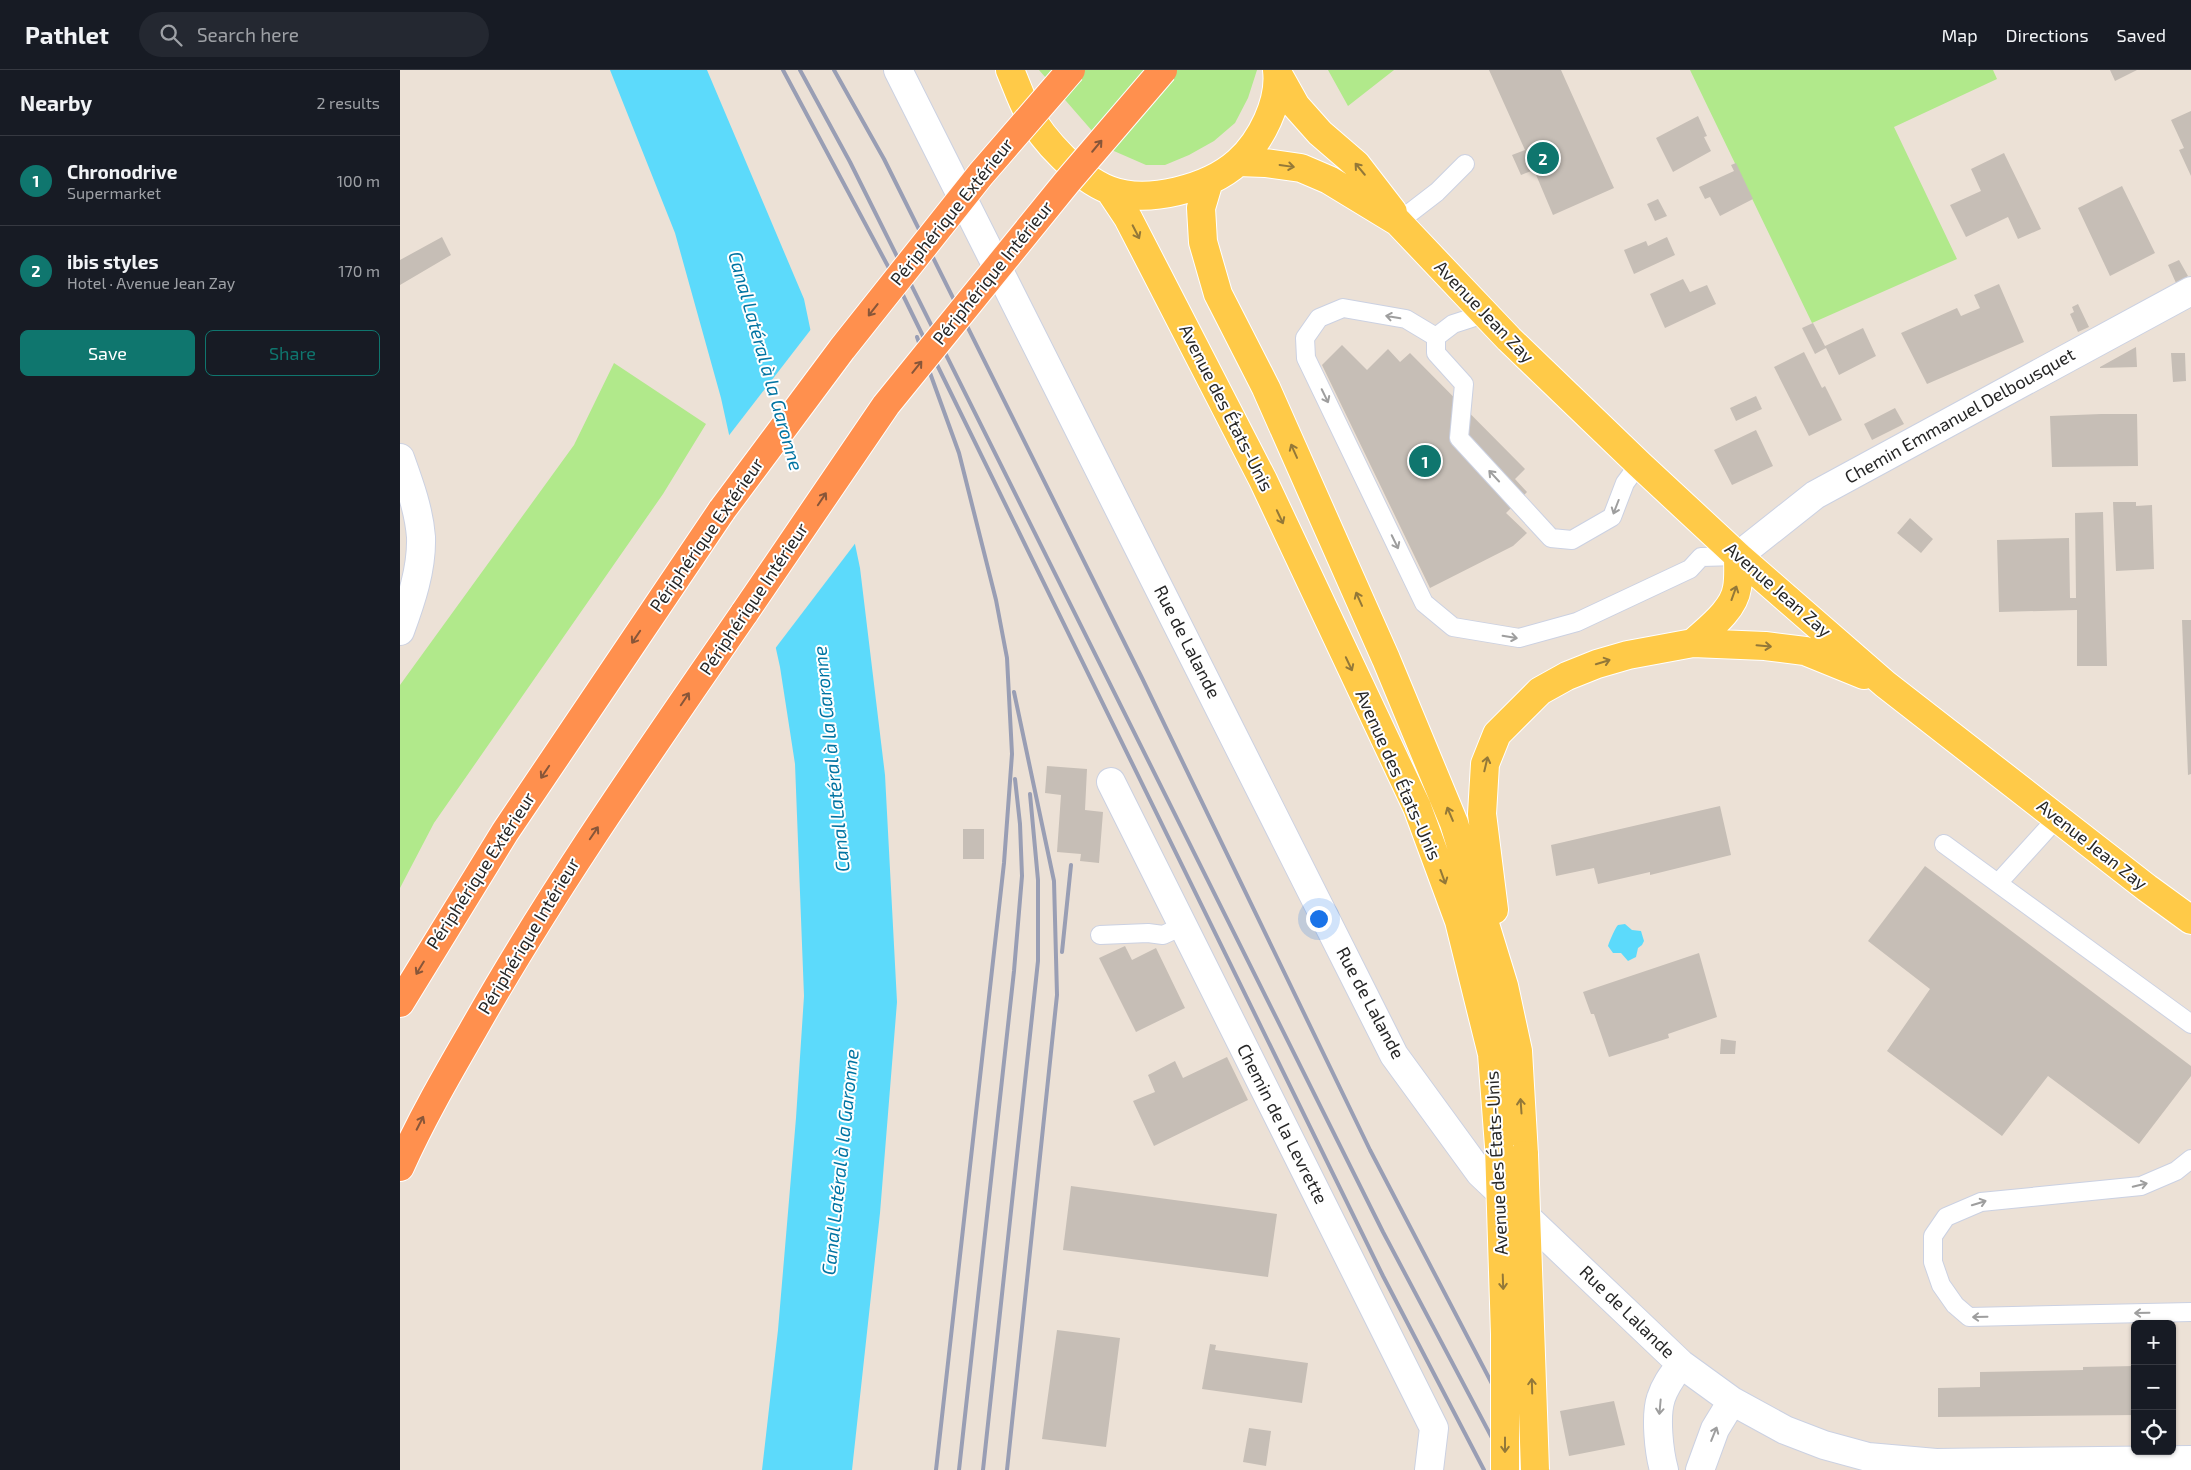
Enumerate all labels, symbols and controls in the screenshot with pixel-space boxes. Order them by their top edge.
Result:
search box [139,12,489,57]
text: Pathlet [25,20,109,49]
icon: search [157,21,185,49]
text: Search here [197,23,299,46]
text: Map [1941,24,1978,46]
text: Directions [2006,24,2089,46]
text: Saved [2117,24,2166,46]
text: Nearby [20,90,92,115]
text: 2 results [317,93,380,112]
street label: Périphérique Extérieur [885,133,1017,289]
pin: 2 [1527,139,1559,177]
one-way arrow [1091,140,1102,153]
text: Chronodrive [67,160,177,183]
one-way arrow [1278,161,1294,171]
one-way arrow [1354,163,1365,176]
text: 1 [33,171,39,190]
text: 100 m [337,171,380,190]
text: Supermarket [67,183,161,202]
street label: Périphérique Intérieur [927,196,1057,349]
one-way arrow [1132,224,1141,239]
water label: Canal Latéral à la Garonne [724,249,809,473]
text: ibis styles [67,250,159,273]
street label: Avenue Jean Zay [1430,256,1539,367]
text: 2 [31,261,41,280]
text: 170 m [338,261,380,280]
text: Hotel · Avenue Jean Zay [67,273,235,292]
one-way arrow [867,303,878,316]
one-way arrow [1385,311,1401,321]
street label: Avenue des États-Unis [1175,320,1279,495]
button: Save [20,330,195,376]
button: Share [205,330,380,376]
street label: Chemin Emmanuel Delbousquet [1841,342,2079,488]
one-way arrow [911,361,922,374]
one-way arrow [1321,388,1330,403]
pin: 1 [1409,442,1441,480]
one-way arrow [1288,444,1298,459]
street label: Périphérique Extérieur [645,453,768,616]
one-way arrow [1488,470,1500,482]
one-way arrow [817,492,827,506]
one-way arrow [1611,499,1620,515]
one-way arrow [1276,509,1285,524]
street label: Périphérique Intérieur [694,518,812,679]
one-way arrow [1391,534,1400,549]
street label: Avenue Jean Zay [1721,537,1837,642]
street label: Rue de Lalande [1150,581,1226,702]
one-way arrow [1730,586,1739,601]
one-way arrow [1354,592,1364,607]
one-way arrow [631,630,641,644]
one-way arrow [1501,632,1517,642]
one-way arrow [1755,641,1771,651]
water label: Canal Latéral à la Garonne [807,645,854,873]
one-way arrow [1345,656,1355,671]
one-way arrow [1595,656,1611,666]
street label: Avenue des États-Unis [1351,686,1446,863]
one-way arrow [680,693,690,707]
one-way arrow [1482,756,1491,772]
one-way arrow [540,765,550,779]
street label: Périphérique Extérieur [421,788,539,953]
street label: Avenue Jean Zay [2033,794,2152,894]
one-way arrow [1445,806,1454,822]
one-way arrow [589,827,599,841]
street label: Périphérique Intérieur [473,853,584,1018]
one-way arrow [1439,869,1448,884]
your location [1306,906,1332,932]
street label: Rue de Lalande [1332,943,1410,1062]
one-way arrow [414,960,424,974]
street label: Chemin de la Levrette [1233,1040,1333,1207]
water label: Canal Latéral à la Garonne [816,1048,863,1276]
street label: Avenue des États-Unis [1480,1070,1512,1256]
one-way arrow [1517,1099,1526,1115]
one-way arrow [416,1116,426,1131]
one-way arrow [2132,1179,2148,1189]
one-way arrow [1971,1198,1987,1208]
street label: Rue de Lalande [1576,1260,1680,1362]
one-way arrow [1498,1274,1508,1290]
one-way arrow [2135,1308,2151,1318]
one-way arrow [1972,1312,1988,1321]
map controls [2131,1320,2176,1455]
button: + [2131,1320,2176,1365]
button: − [2131,1365,2176,1410]
one-way arrow [1528,1379,1537,1395]
one-way arrow [1655,1398,1665,1414]
button: locate [2131,1410,2176,1455]
one-way arrow [1709,1427,1719,1442]
one-way arrow [1500,1436,1510,1452]

